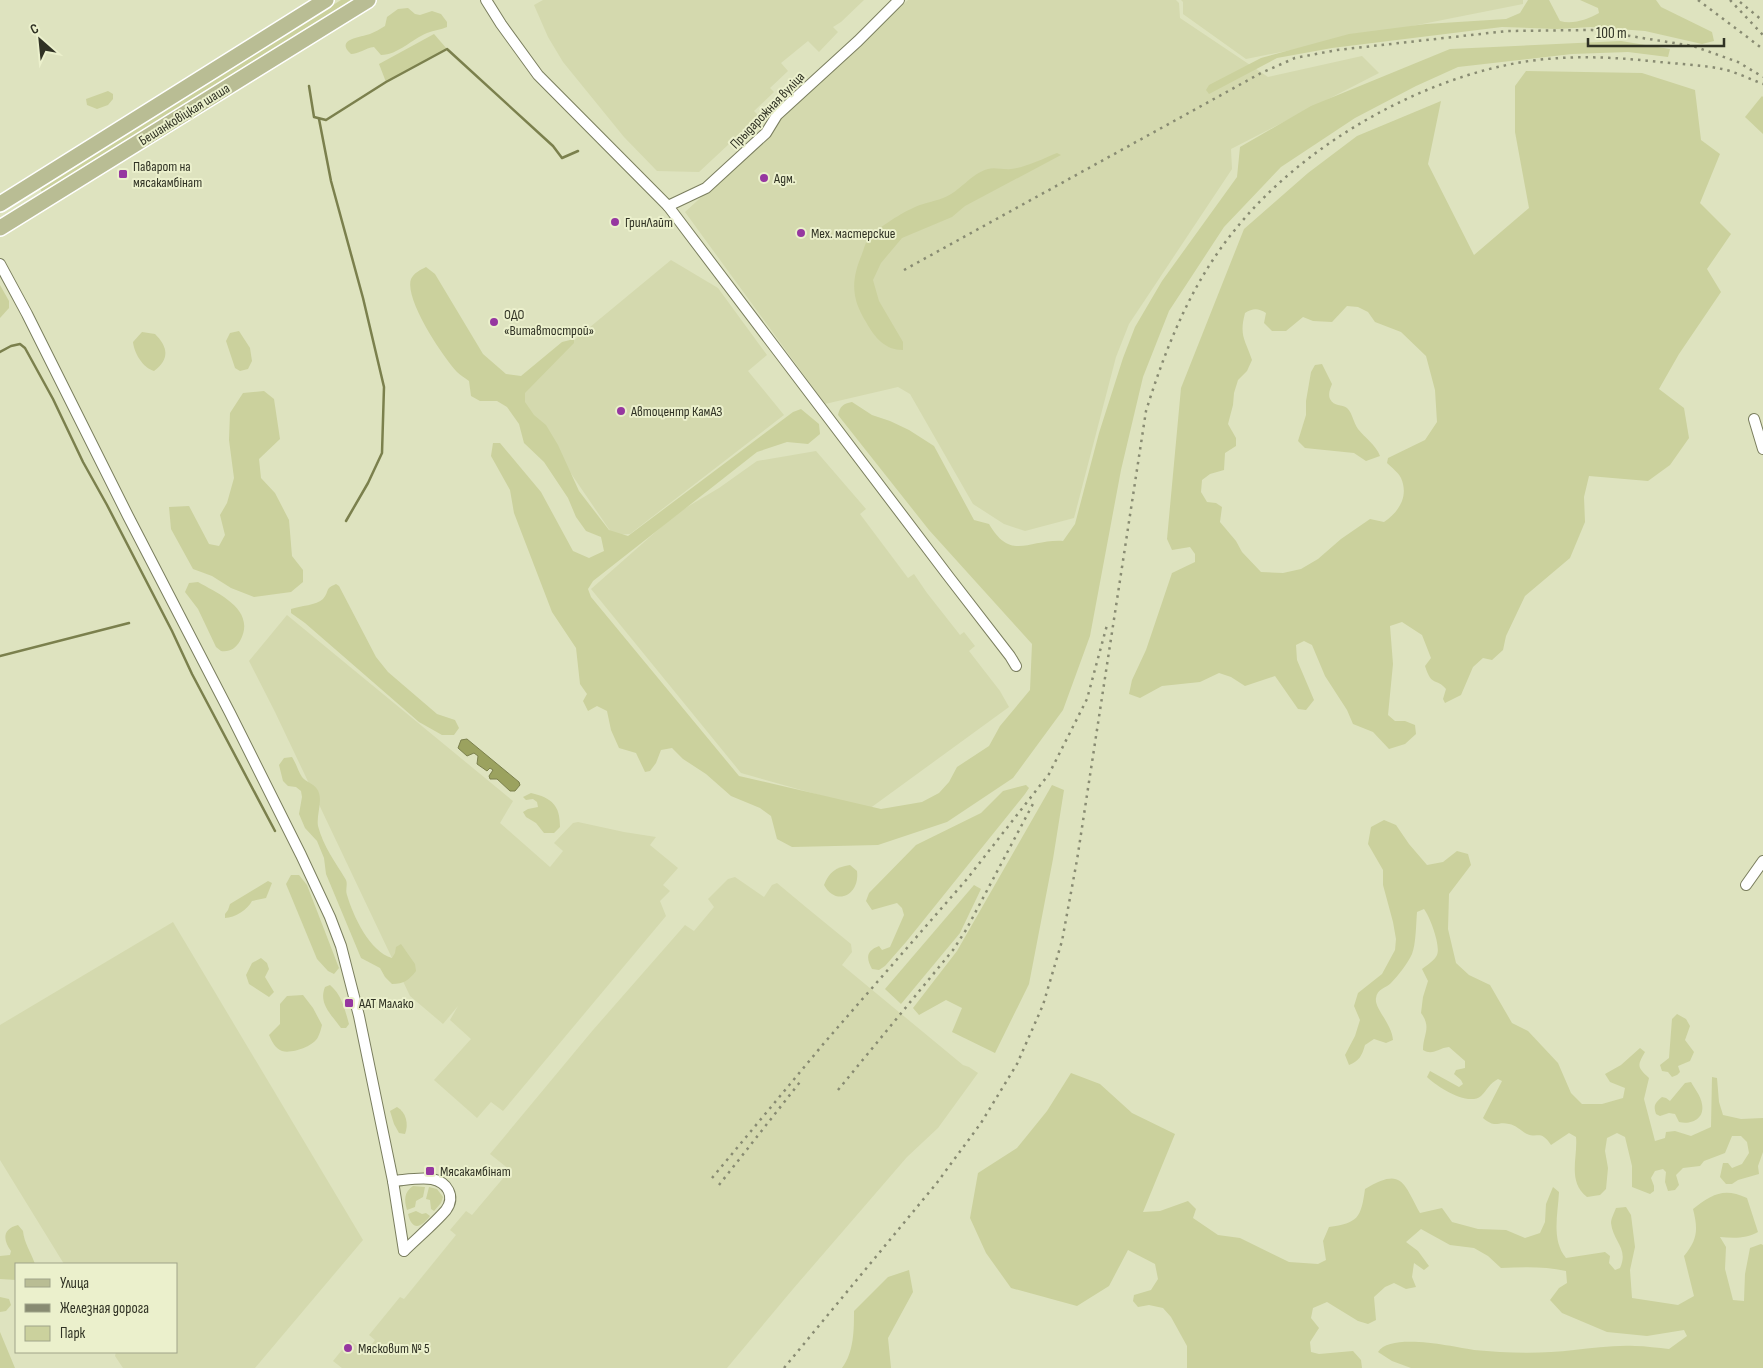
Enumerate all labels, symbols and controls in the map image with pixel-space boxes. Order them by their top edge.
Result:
north arrow [15,15,65,65]
scale bar [1588,15,1724,47]
text: С [27,20,41,38]
text: 100 m [1596,24,1627,43]
street label: Прыдарожная вуліца [726,68,808,152]
street label: Бешанковіцкая шаша [136,80,233,149]
place label: Паварот на мясакамбінат [133,158,202,191]
marker: Паварот на мясакамбінат [117,168,129,180]
place label: Адм. [773,170,795,187]
marker: Адм. [758,172,770,184]
place label: ГринЛайт [625,214,673,231]
marker: ГринЛайт [609,216,621,228]
place label: Мех. мастерские [811,225,895,242]
marker: Мех. мастерские [795,227,807,239]
place label: ОДО «Витавтострой» [504,306,594,339]
marker: ОДО «Витавтострой» [488,316,500,328]
place label: Автоцентр КамАЗ [630,403,722,420]
marker: Автоцентр КамАЗ [615,405,627,417]
place label: ААТ Малако [358,995,414,1012]
marker: ААТ Малако [343,997,355,1009]
place label: Мясакамбінат [440,1163,511,1180]
marker: Мясакамбінат [424,1165,436,1177]
legend [15,1263,178,1353]
text: Улица [60,1274,89,1293]
text: Железная дорога [60,1299,149,1318]
text: Парк [60,1324,86,1343]
place label: Мясковит № 5 [358,1340,430,1357]
marker: Мясковит № 5 [342,1342,354,1354]

